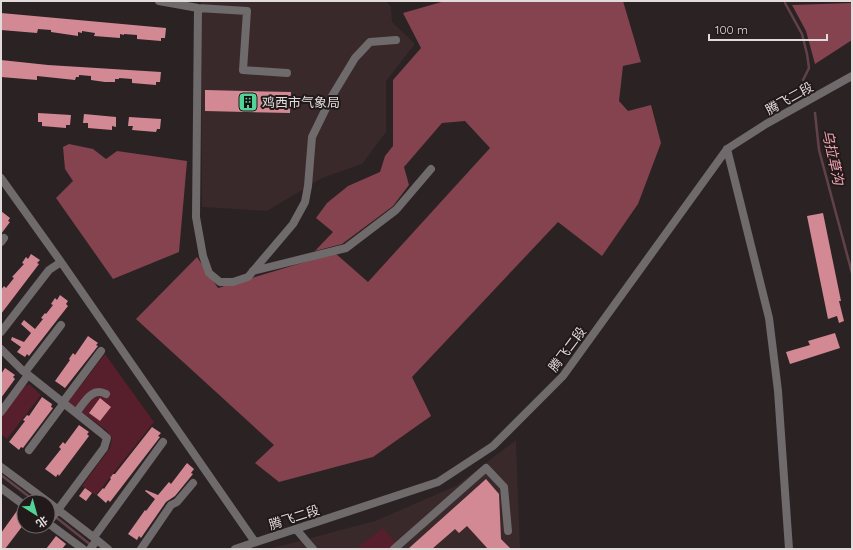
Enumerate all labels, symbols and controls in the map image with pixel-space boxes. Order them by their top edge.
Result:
scale bar [709,16,827,42]
text: 100 m [715,22,748,37]
street label: 腾飞二段 [762,78,816,118]
building icon: 鸡西市气象局 [237,91,259,113]
place label: 鸡西市气象局 [262,94,340,110]
water label: 乌拉草沟 [818,128,848,188]
street label: 腾飞二段 [545,323,589,375]
north arrow [16,494,56,534]
street label: 腾飞二段 [267,501,321,533]
text: 北 [33,513,51,531]

